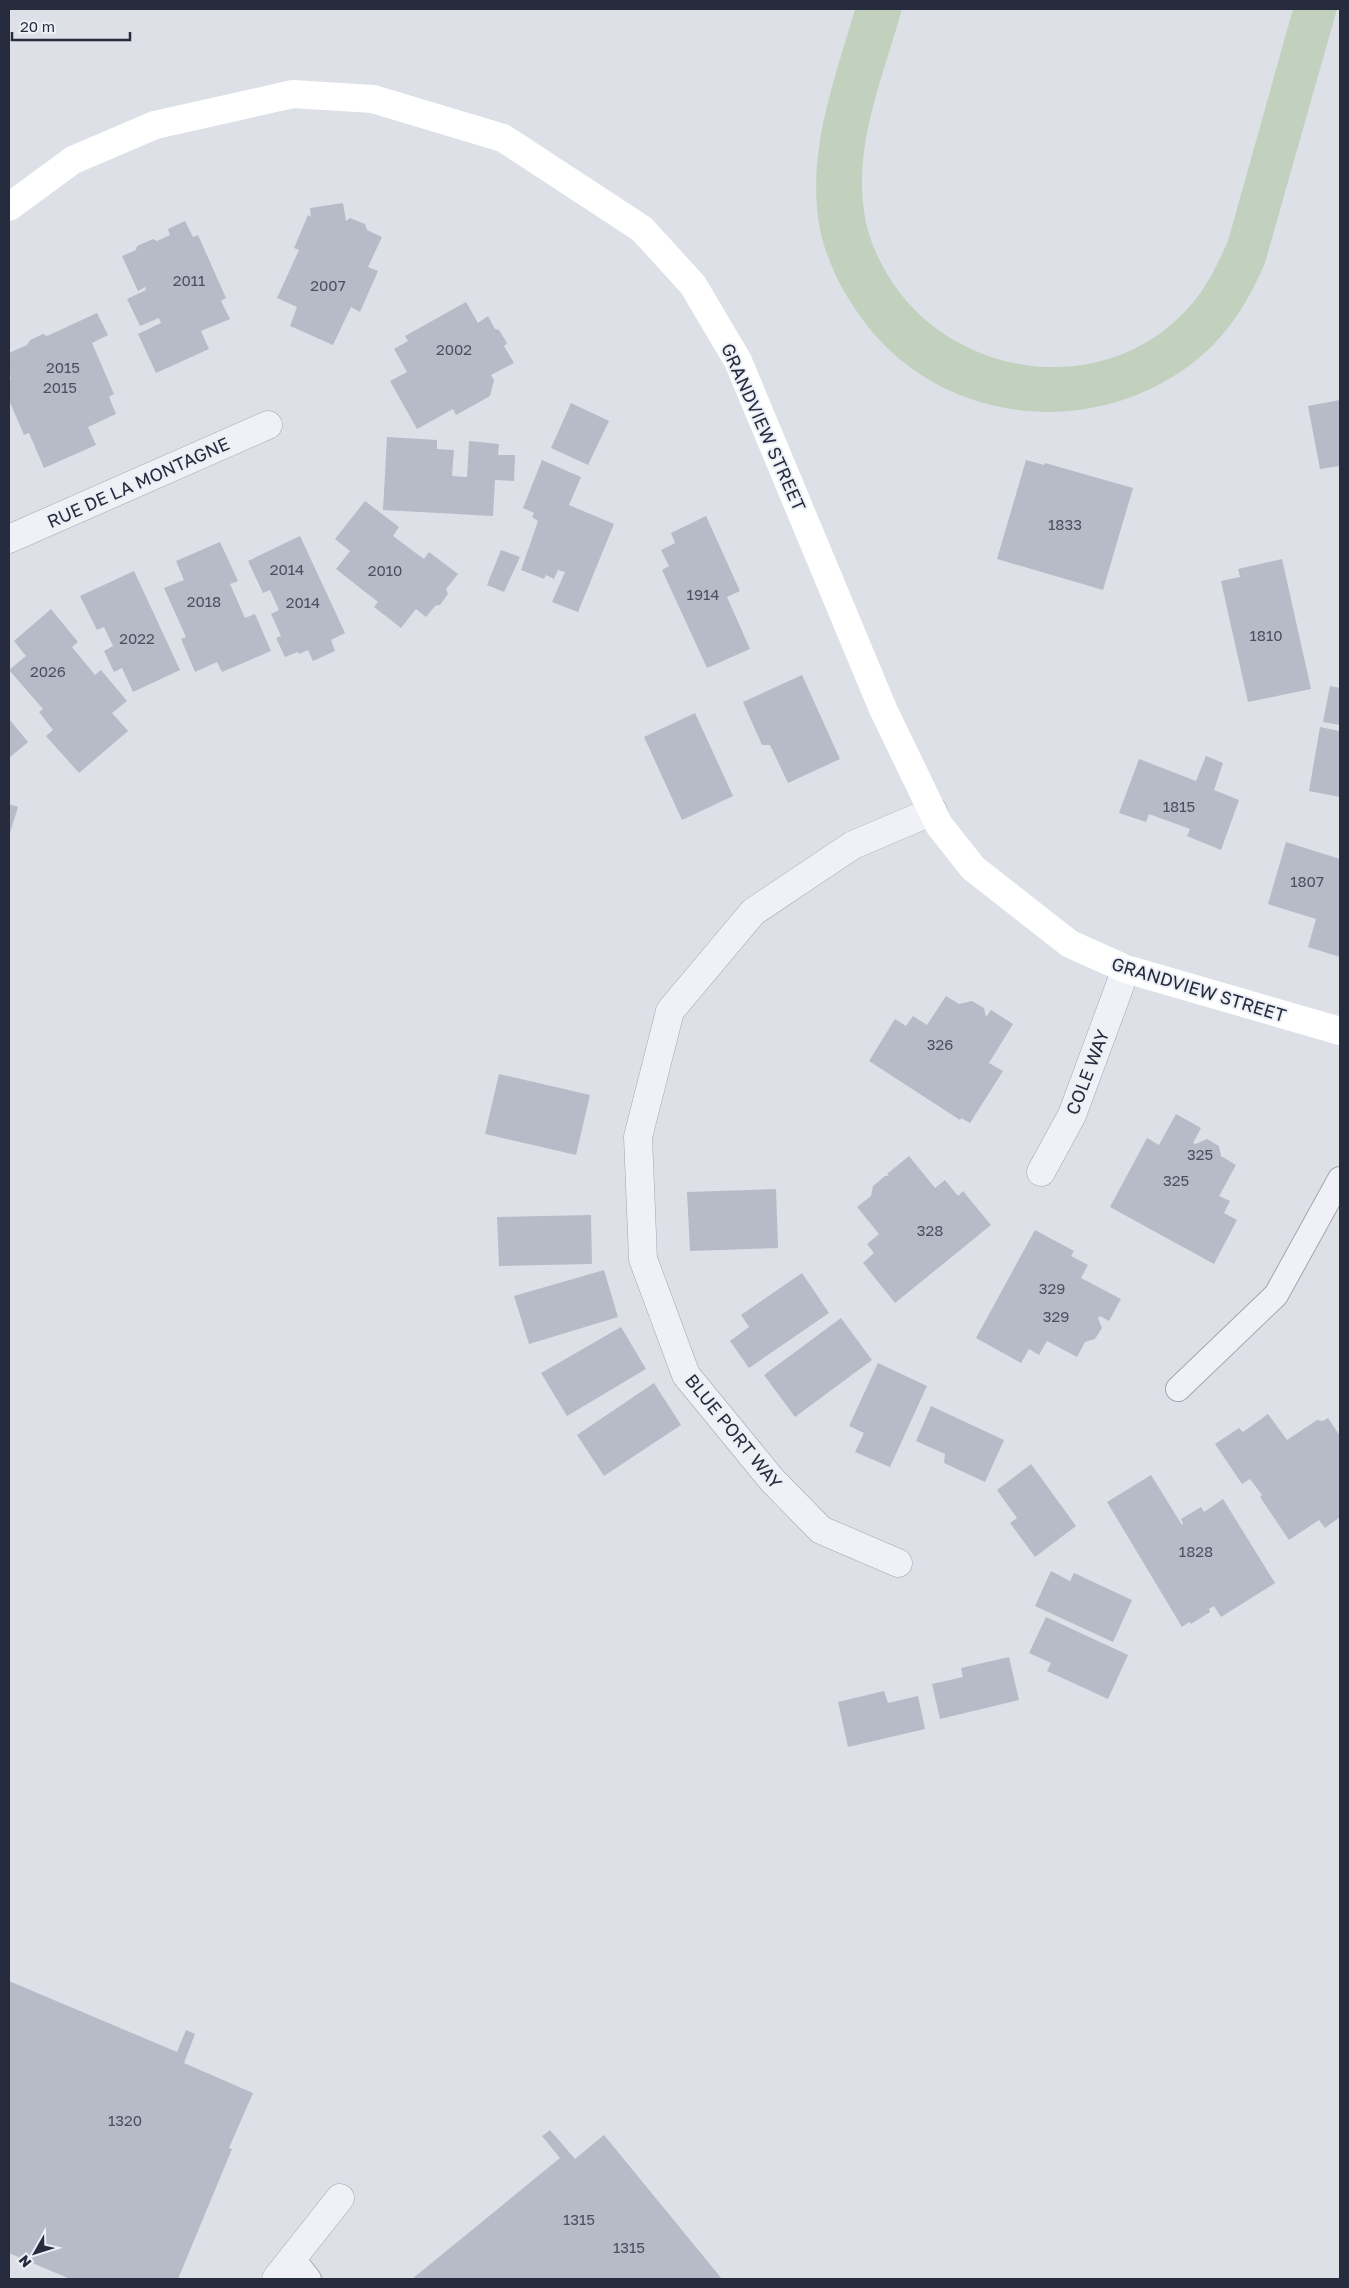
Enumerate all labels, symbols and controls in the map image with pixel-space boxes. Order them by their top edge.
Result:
scale bar [12,10,130,42]
text: 20 m [20,17,55,35]
house number: 2011 [173,271,205,289]
house number: 2007 [310,276,346,294]
house number: 2002 [436,340,472,358]
street label: GRANDVIEW STREET [717,340,811,514]
house number: 2015 [46,358,80,376]
house number: 2015 [43,378,77,396]
street label: RUE DE LA MONTAGNE [43,432,233,532]
house number: 1833 [1048,515,1082,533]
house number: 2014 [270,560,304,578]
house number: 2010 [368,561,402,579]
house number: 1914 [687,585,719,603]
house number: 2018 [187,592,221,610]
house number: 2014 [286,593,320,611]
house number: 1810 [1249,626,1283,644]
house number: 2022 [119,629,155,647]
house number: 2026 [30,662,66,680]
house number: 1815 [1163,797,1195,815]
house number: 1807 [1290,872,1324,890]
street label: GRANDVIEW STREET [1109,952,1289,1026]
street label: COLE WAY [1061,1026,1113,1118]
house number: 326 [927,1035,953,1053]
house number: 325 [1187,1145,1213,1163]
house number: 325 [1163,1171,1189,1189]
house number: 328 [917,1221,943,1239]
house number: 329 [1039,1279,1065,1297]
house number: 329 [1043,1307,1069,1325]
street label: BLUE PORT WAY [681,1369,787,1493]
house number: 1828 [1179,1542,1213,1560]
house number: 1320 [108,2111,142,2129]
house number: 1315 [563,2210,595,2228]
north arrow [10,2228,60,2278]
house number: 1315 [613,2238,645,2256]
text: N [15,2252,34,2271]

